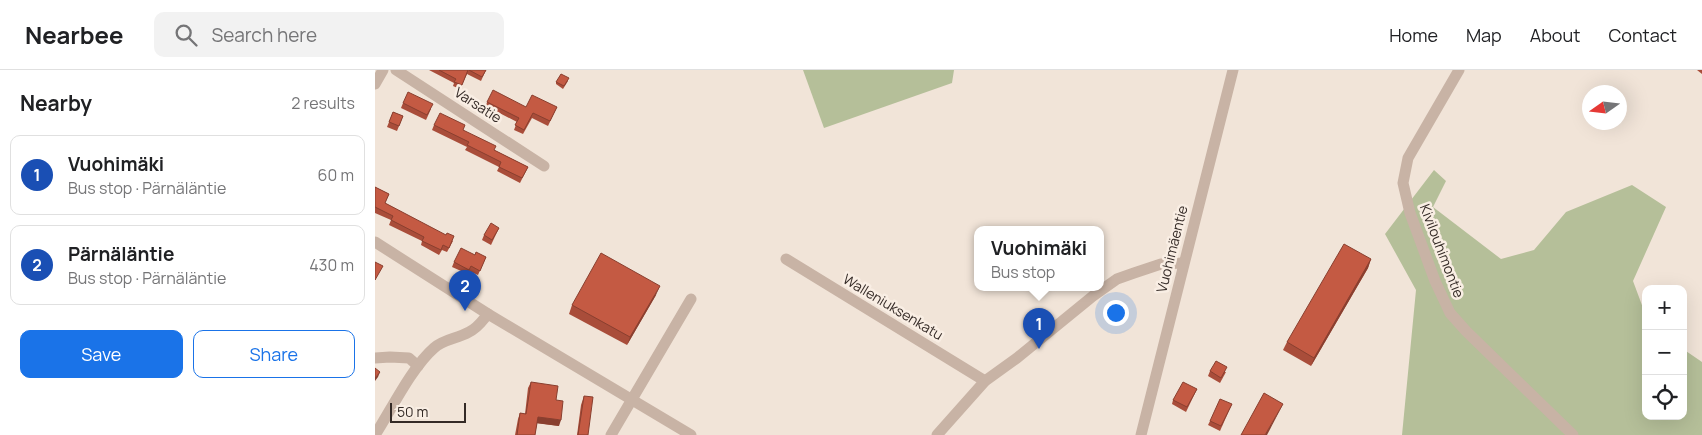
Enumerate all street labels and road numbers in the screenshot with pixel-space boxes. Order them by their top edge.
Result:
street label: Varsatie [451,82,505,127]
street label: Kivilouhimontie [1416,201,1469,300]
street label: Vuohimäentie [1152,203,1192,294]
street label: Walleniuksenkatu [840,269,947,344]

